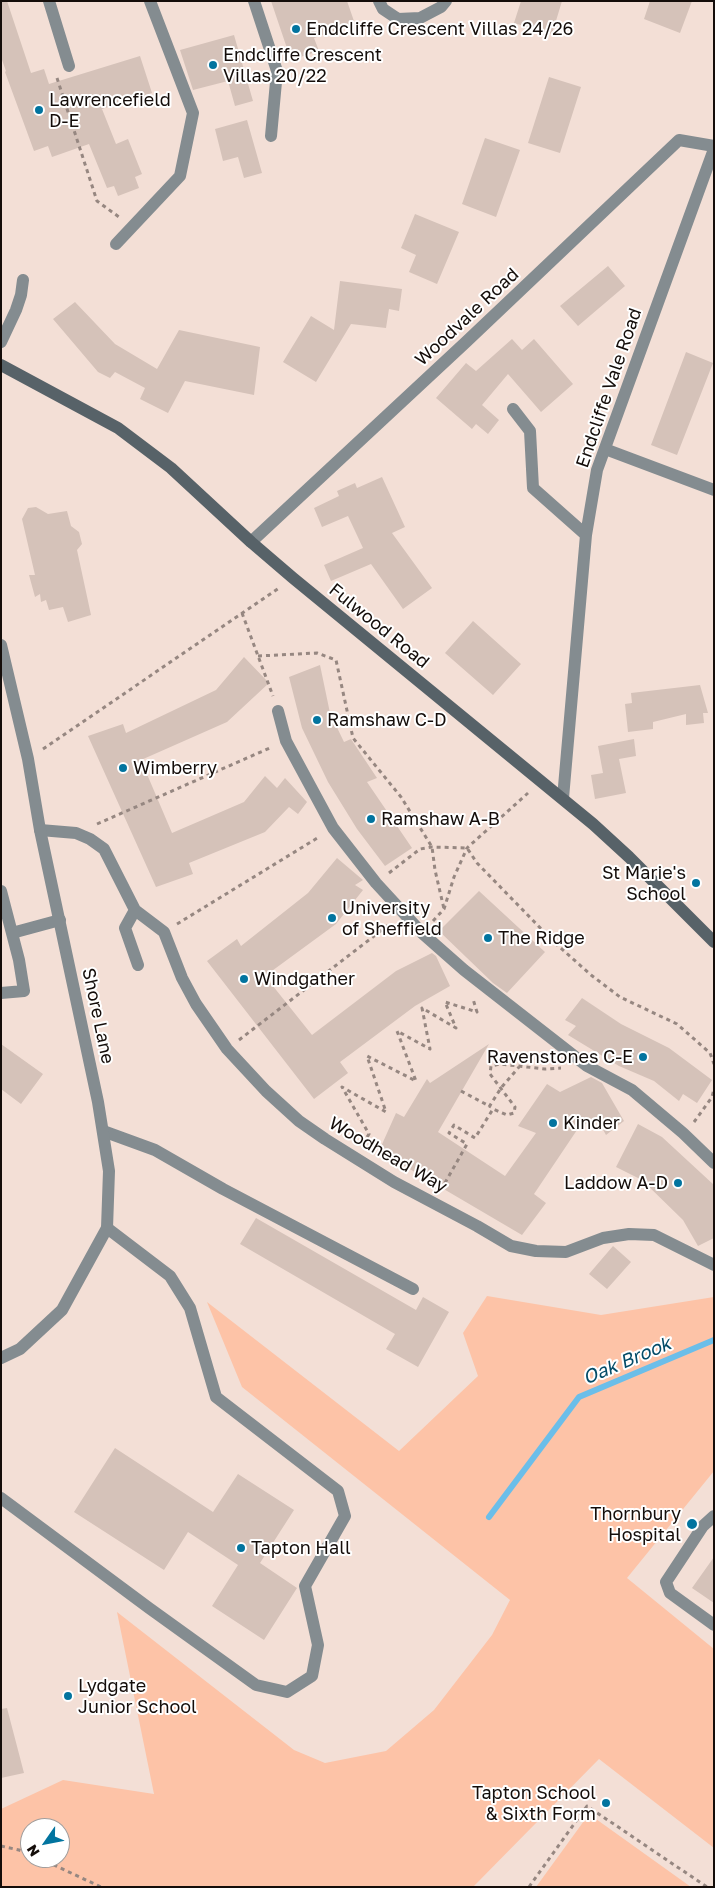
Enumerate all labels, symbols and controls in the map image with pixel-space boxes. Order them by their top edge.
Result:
place label: Endcliffe Crescent Villas 24/26 [306,18,573,40]
marker: Endcliffe Crescent Villas 24/26 [290,23,302,35]
place label: Endcliffe Crescent Villas 20/22 [223,44,382,86]
marker: Endcliffe Crescent Villas 20/22 [207,59,219,71]
place label: Lawrencefield D-E [49,89,171,132]
marker: Lawrencefield D-E [33,104,45,116]
street label: Woodvale Road [411,264,523,370]
street label: Endcliffe Vale Road [572,305,646,471]
street label: Fulwood Road [324,579,434,673]
place label: Ramshaw C-D [327,709,447,731]
marker: Ramshaw C-D [311,714,323,726]
place label: Wimberry [133,757,217,779]
marker: Wimberry [117,762,129,774]
place label: Ramshaw A-B [381,808,500,830]
marker: Ramshaw A-B [365,813,377,825]
place label: St Marie's School [602,862,686,904]
marker: St Marie's School [690,877,702,889]
place label: University of Sheffield [342,897,442,940]
marker: University of Sheffield [326,912,338,924]
place label: The Ridge [498,927,585,949]
marker: The Ridge [482,932,494,944]
street label: Shore Lane [77,966,119,1066]
place label: Windgather [254,968,355,990]
marker: Windgather [238,973,250,985]
place label: Ravenstones C-E [487,1046,633,1068]
marker: Ravenstones C-E [637,1051,649,1063]
street label: Woodhead Way [325,1112,451,1198]
place label: Kinder [563,1112,620,1134]
marker: Kinder [547,1117,559,1129]
place label: Laddow A-D [564,1172,668,1194]
marker: Laddow A-D [672,1177,684,1189]
water label: Oak Brook [579,1332,675,1390]
place label: Thornbury Hospital [590,1503,681,1546]
marker: Thornbury Hospital [685,1517,699,1531]
place label: Tapton Hall [251,1537,351,1559]
marker: Tapton Hall [235,1542,247,1554]
place label: Lydgate Junior School [78,1675,197,1718]
marker: Lydgate Junior School [62,1690,74,1702]
place label: Tapton School & Sixth Form [472,1782,596,1825]
marker: Tapton School & Sixth Form [600,1797,612,1809]
north arrow [20,1818,70,1868]
text: N [23,1842,43,1860]

